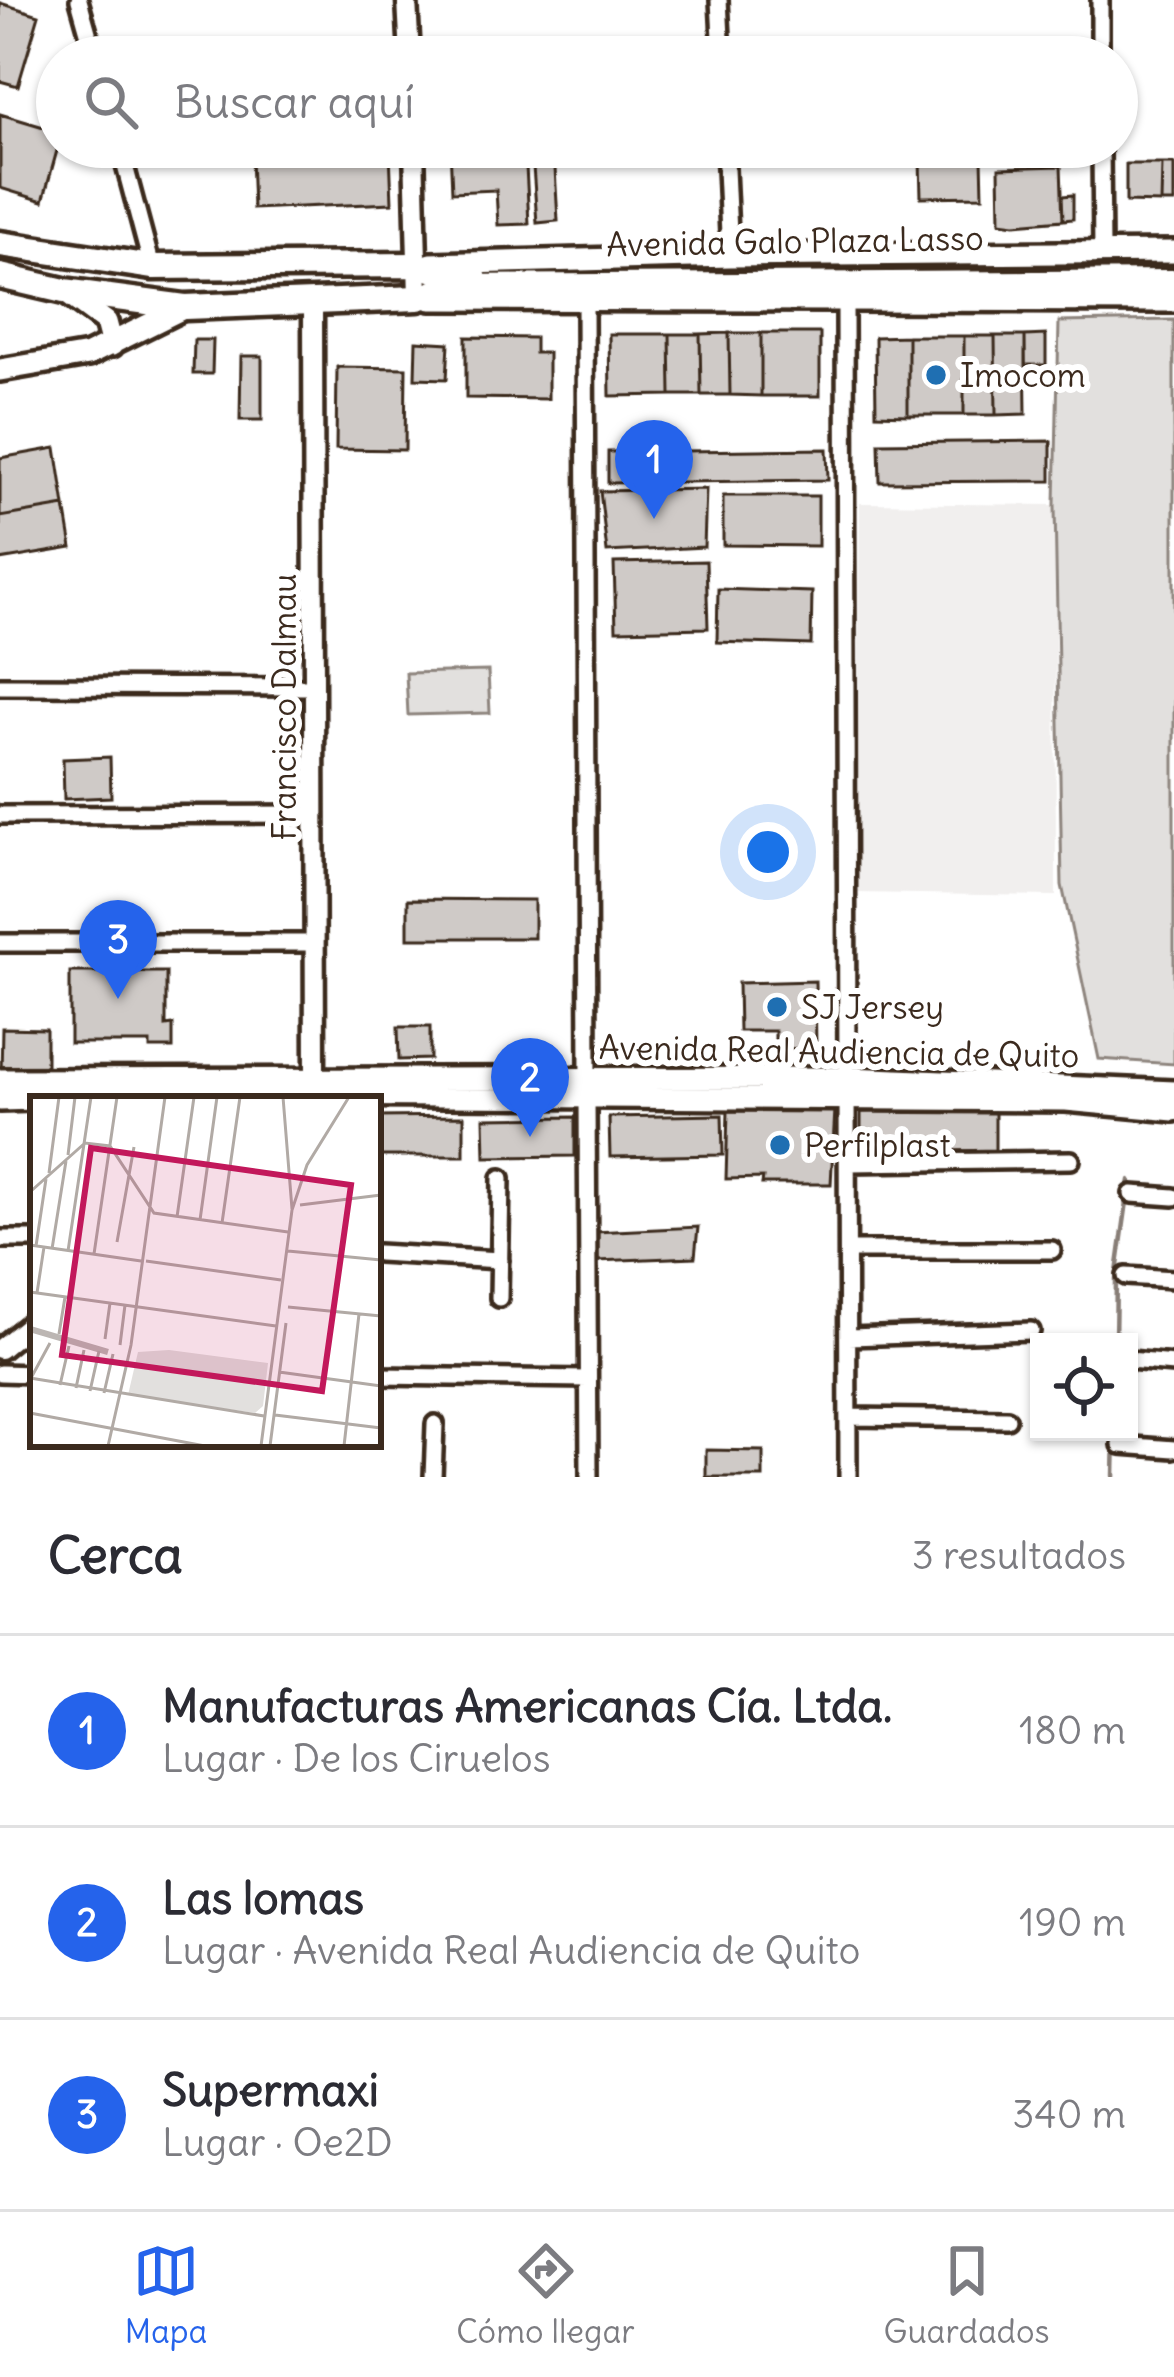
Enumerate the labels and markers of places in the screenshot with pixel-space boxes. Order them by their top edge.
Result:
place label: Imocom [960,354,1086,396]
marker: Imocom [923,362,949,388]
pin: 1 [615,420,693,519]
pin: 3 [79,900,157,999]
place label: SJ Jersey [801,986,944,1028]
marker: SJ Jersey [764,994,790,1020]
pin: 2 [491,1038,569,1137]
place label: Perfilplast [804,1124,951,1166]
marker: Perfilplast [767,1132,793,1158]

